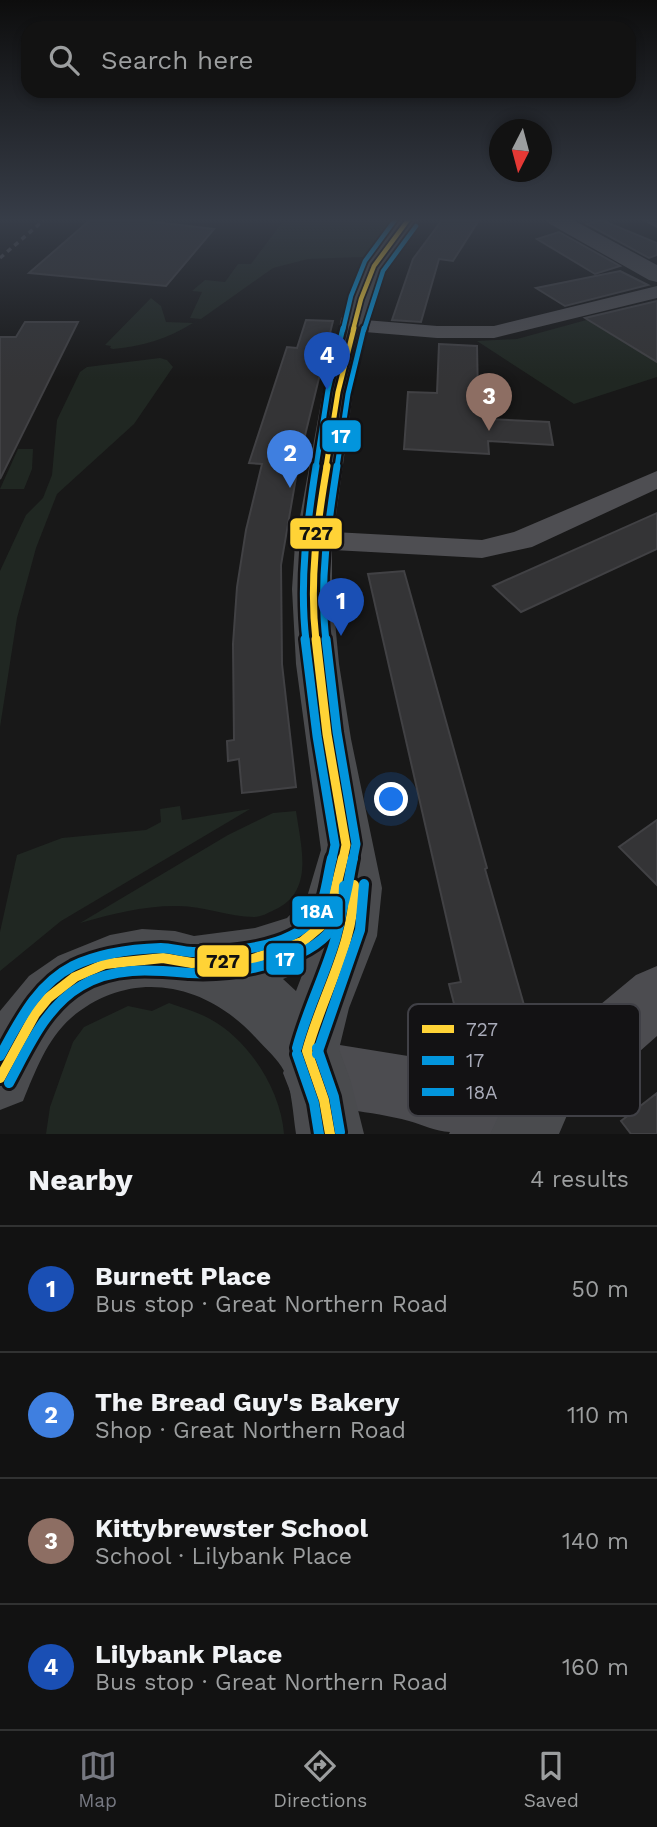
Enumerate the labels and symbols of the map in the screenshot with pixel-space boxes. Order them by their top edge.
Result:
north arrow [489,119,552,182]
pin: 4 [304,332,350,390]
pin: 3 [466,373,512,431]
line badge: 17 [321,419,362,453]
text: 17 [331,425,351,448]
pin: 2 [267,430,313,488]
line badge: 727 [289,517,343,550]
text: 727 [299,522,333,545]
pin: 1 [318,578,364,636]
your location [374,782,408,816]
line badge: 18A [291,895,344,928]
text: 18A [301,900,334,923]
line badge: 17 [265,942,305,976]
line badge: 727 [196,944,250,978]
text: 17 [275,948,295,971]
text: 727 [206,950,240,973]
legend [408,1004,640,1116]
text: 727 [466,1018,498,1041]
text: 17 [466,1049,484,1072]
text: 18A [466,1081,498,1104]

